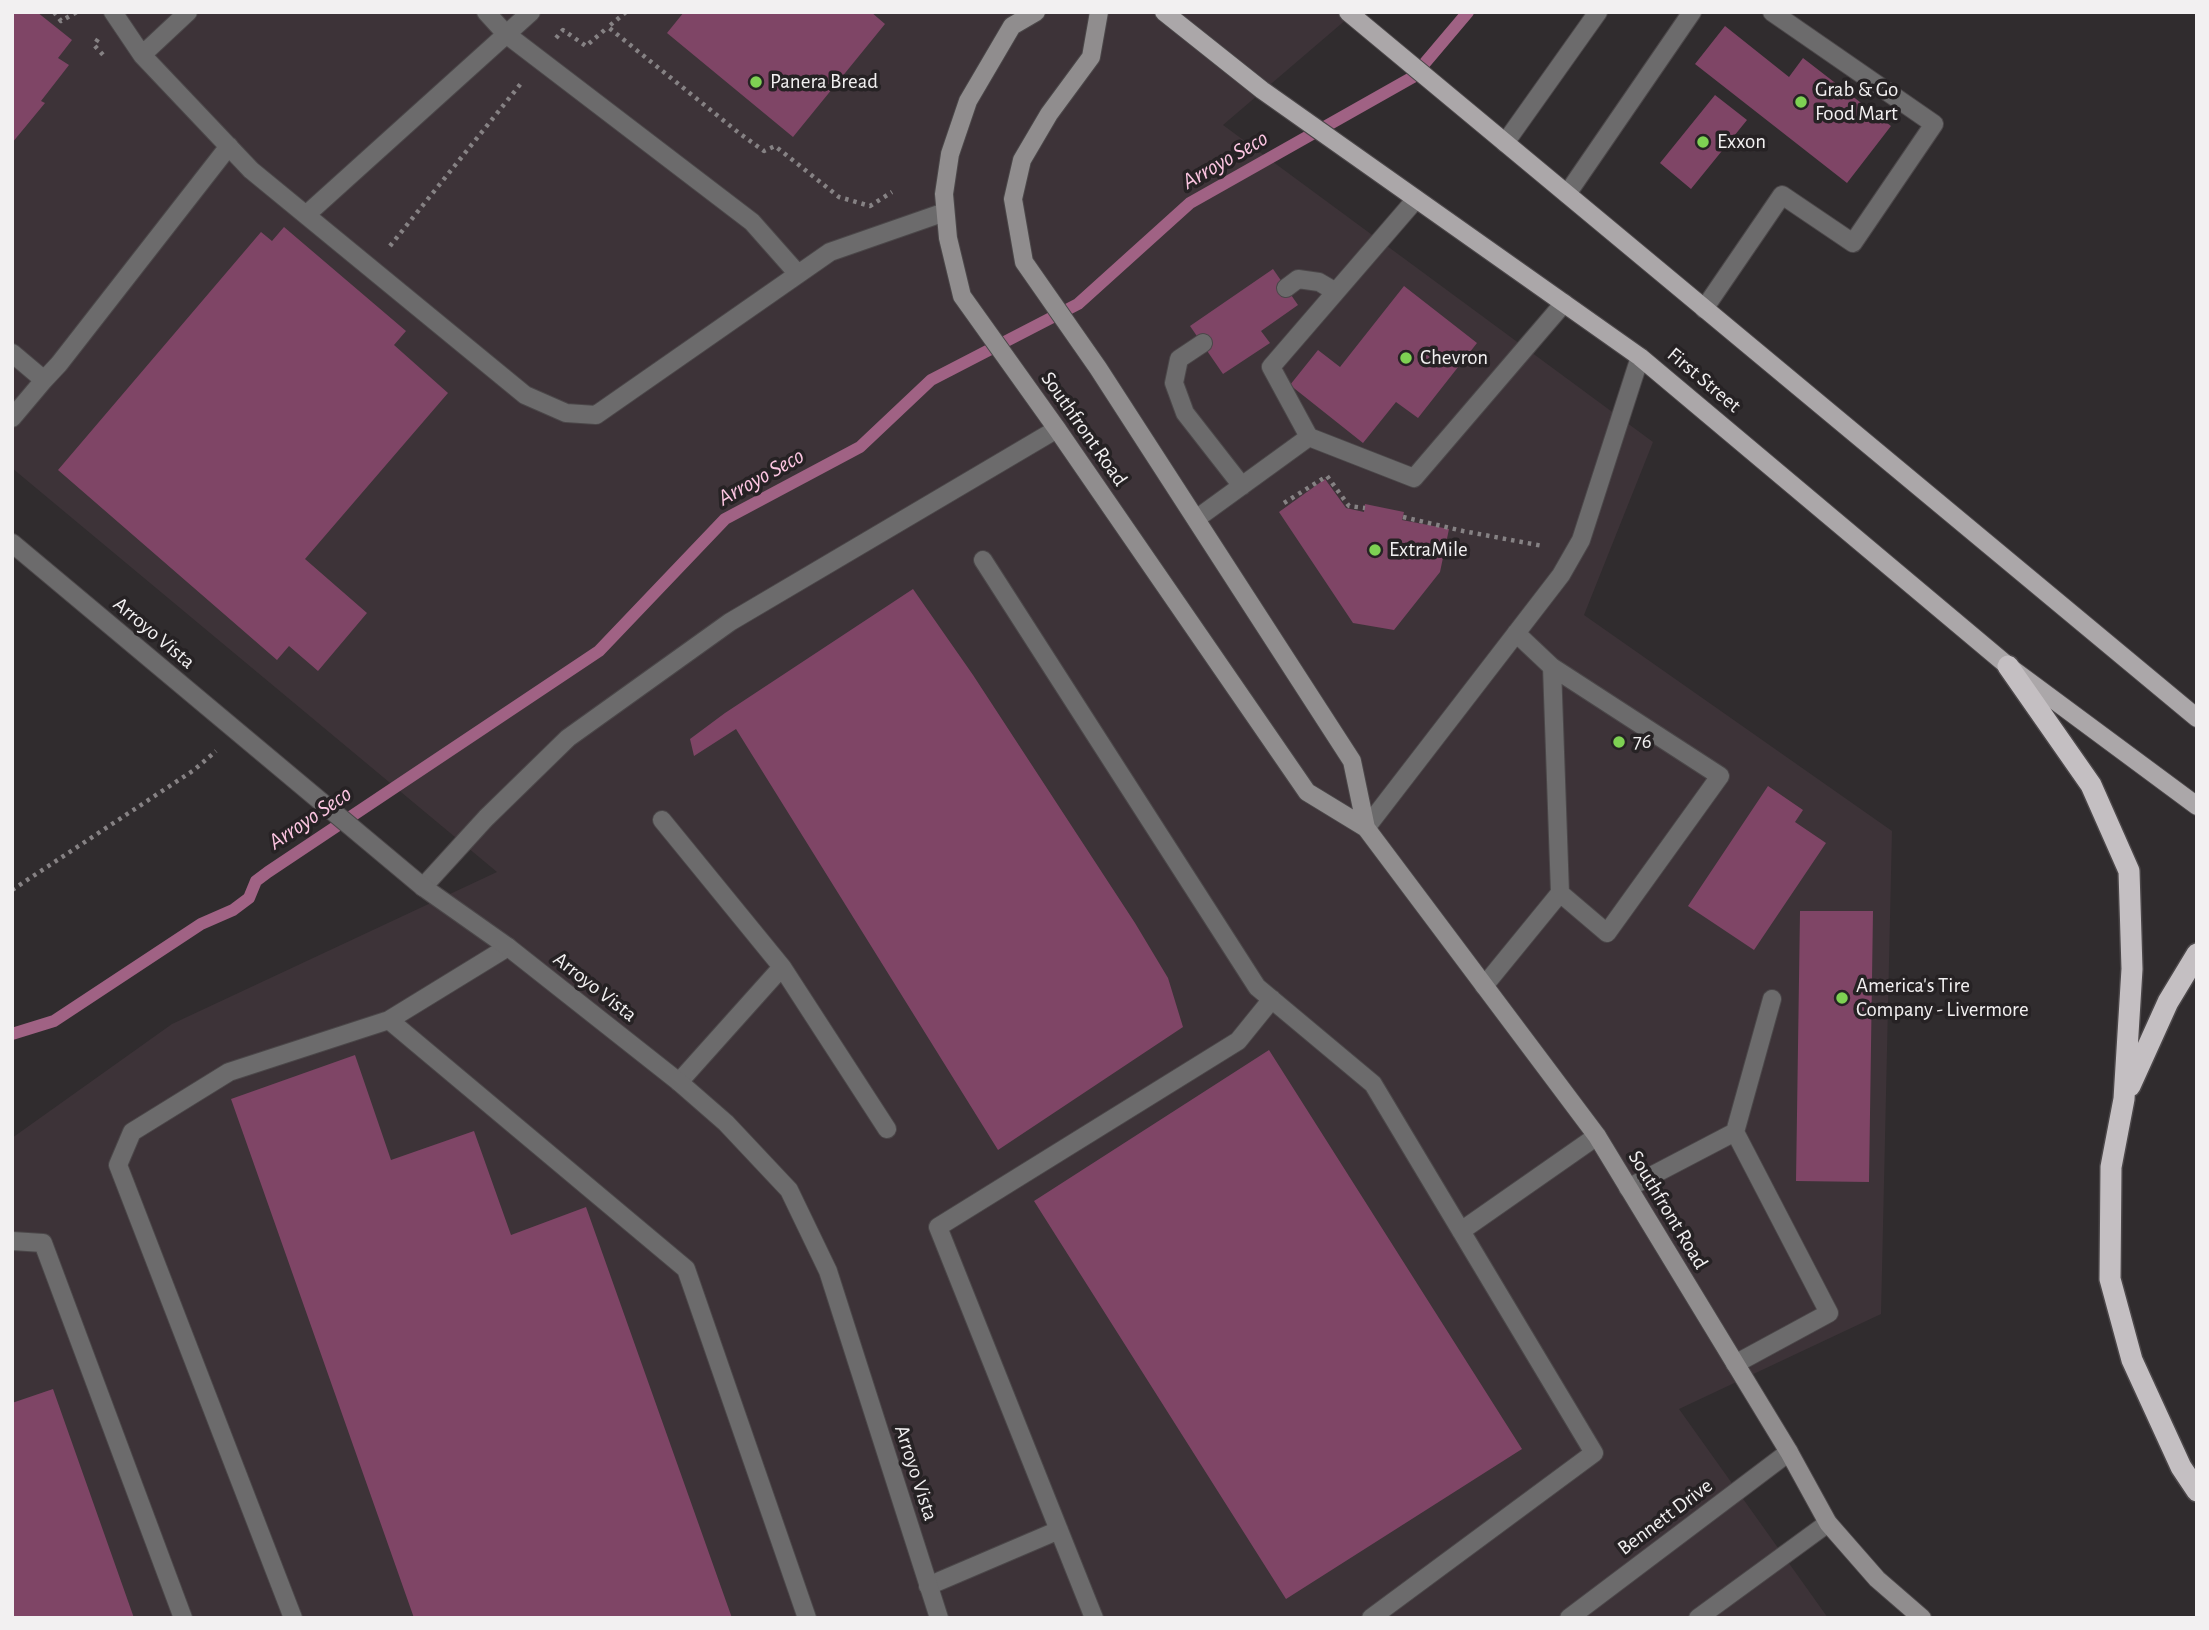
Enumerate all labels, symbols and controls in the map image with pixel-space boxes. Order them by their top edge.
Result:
place label: Panera Bread [770,69,878,95]
marker: Panera Bread [748,74,764,90]
place label: Grab & Go Food Mart [1815,77,1898,127]
marker: Grab & Go Food Mart [1793,94,1809,110]
water label: Arroyo Seco [1177,124,1273,196]
place label: Exxon [1717,129,1766,155]
marker: Exxon [1695,134,1711,150]
street label: First Street [1662,342,1746,418]
place label: Chevron [1420,345,1488,371]
marker: Chevron [1398,350,1414,366]
street label: Southfront Road [1035,367,1133,491]
water label: Arroyo Seco [713,442,809,512]
place label: ExtraMile [1389,537,1468,563]
marker: ExtraMile [1367,542,1383,558]
street label: Arroyo Vista [108,592,200,674]
place label: 76 [1633,729,1652,755]
marker: 76 [1611,734,1627,750]
water label: Arroyo Seco [263,780,357,856]
street label: Arroyo Vista [548,947,642,1027]
place label: America's Tire Company - Livermore [1856,973,2029,1023]
marker: America's Tire Company - Livermore [1834,990,1850,1006]
street label: Southfront Road [1623,1146,1713,1274]
street label: Arroyo Vista [889,1422,943,1524]
street label: Bennett Drive [1613,1473,1717,1561]

